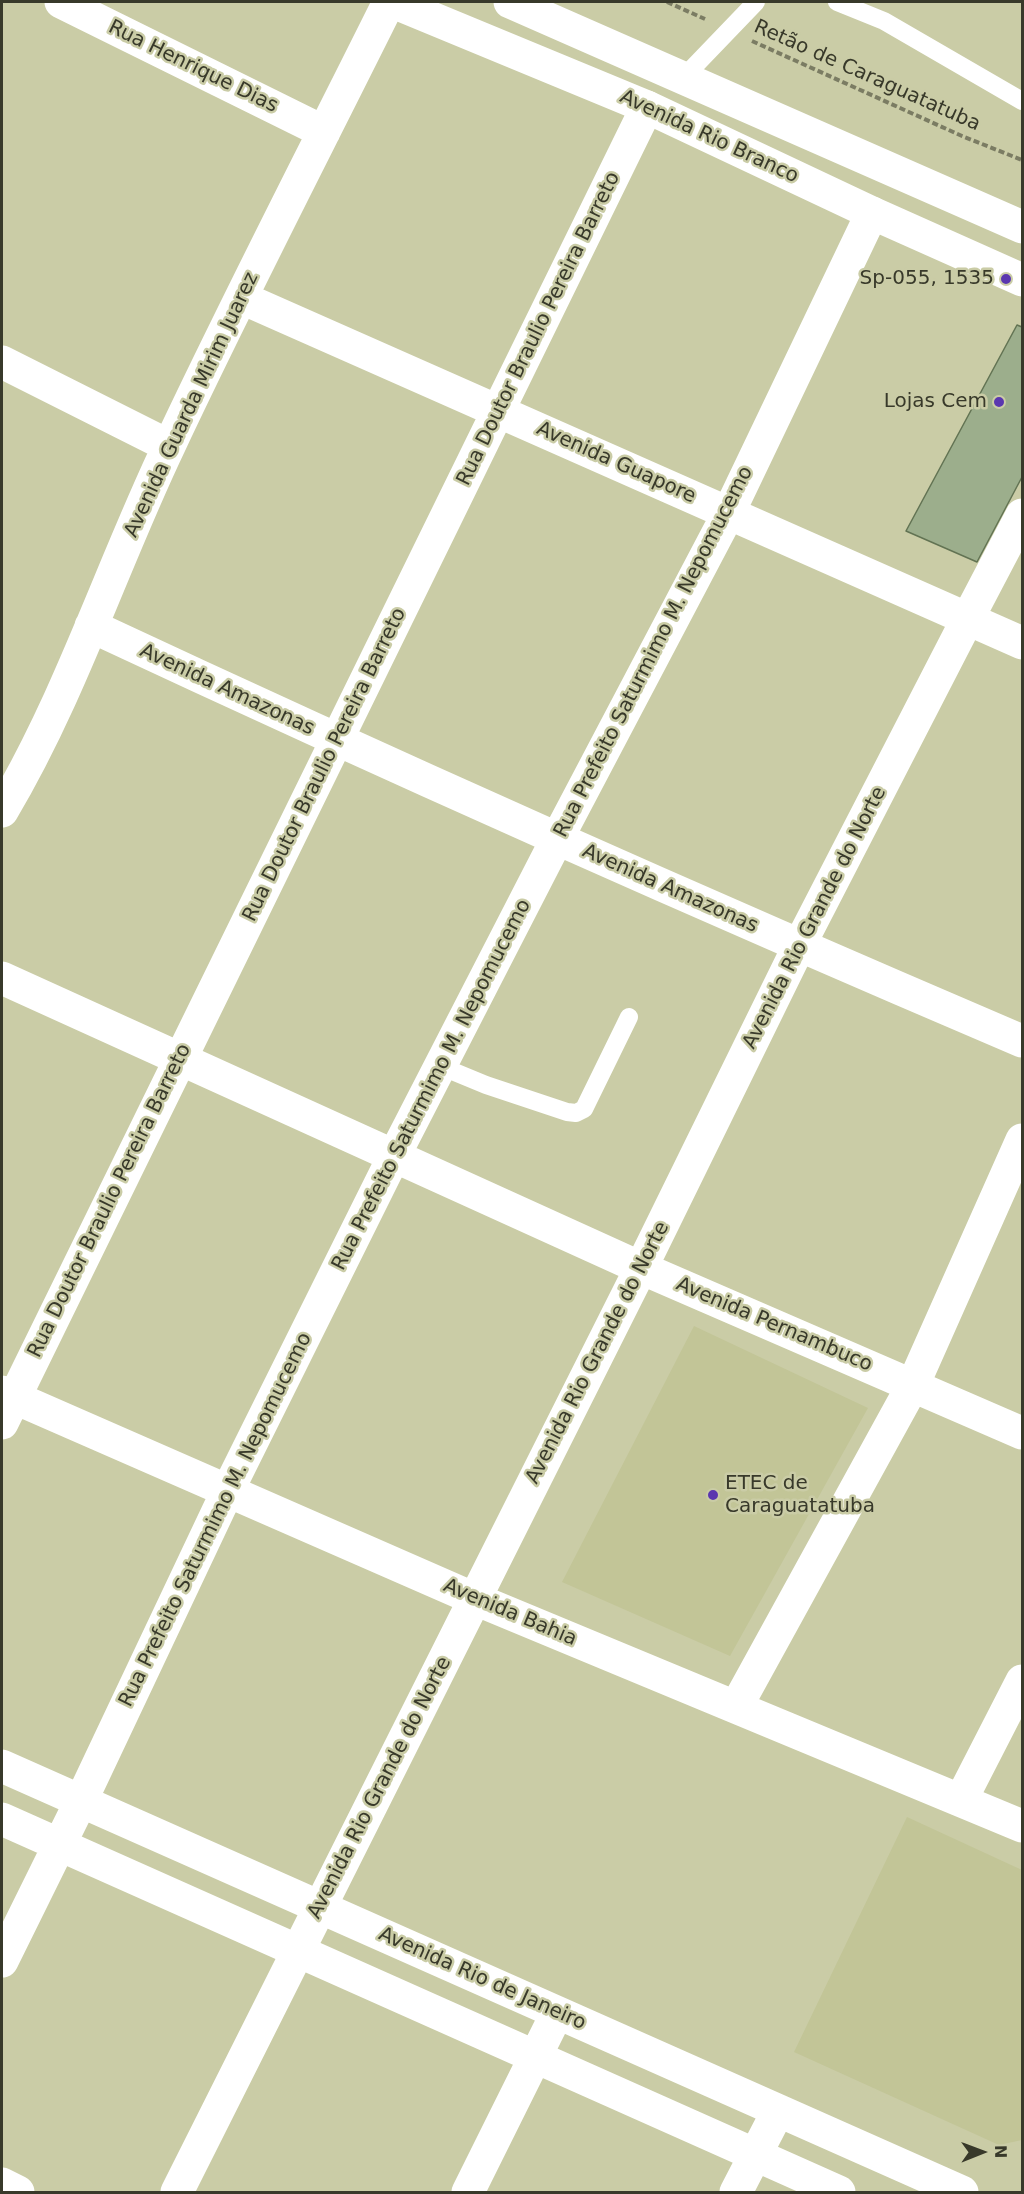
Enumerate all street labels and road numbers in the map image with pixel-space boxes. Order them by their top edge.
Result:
street label: Retão de Caraguatatuba [750,15,984,137]
street label: Rua Henrique Dias [104,16,282,118]
street label: Avenida Rio Branco [616,85,802,189]
street label: Rua Doutor Braulio Pereira Barreto [452,168,626,490]
street label: Avenida Guarda Mirim Juarez [120,269,264,541]
street label: Avenida Guapore [533,417,699,509]
street label: Rua Prefeito Saturmimo M. Nepomucemo [550,462,758,842]
street label: Rua Doutor Braulio Pereira Barreto [238,604,412,926]
street label: Avenida Amazonas [136,639,318,741]
street label: Avenida Rio Grande do Norte [738,783,892,1053]
street label: Avenida Amazonas [578,839,762,939]
street label: Rua Prefeito Saturmimo M. Nepomucemo [328,895,536,1275]
street label: Rua Doutor Braulio Pereira Barreto [23,1040,197,1362]
street label: Avenida Rio Grande do Norte [521,1218,675,1488]
street label: Avenida Pernambuco [672,1273,876,1377]
street label: Rua Prefeito Saturmimo M. Nepomucemo [115,1329,317,1711]
street label: Avenida Bahia [440,1574,580,1652]
street label: Avenida Rio Grande do Norte [303,1653,457,1923]
street label: Avenida Rio de Janeiro [375,1922,589,2036]

